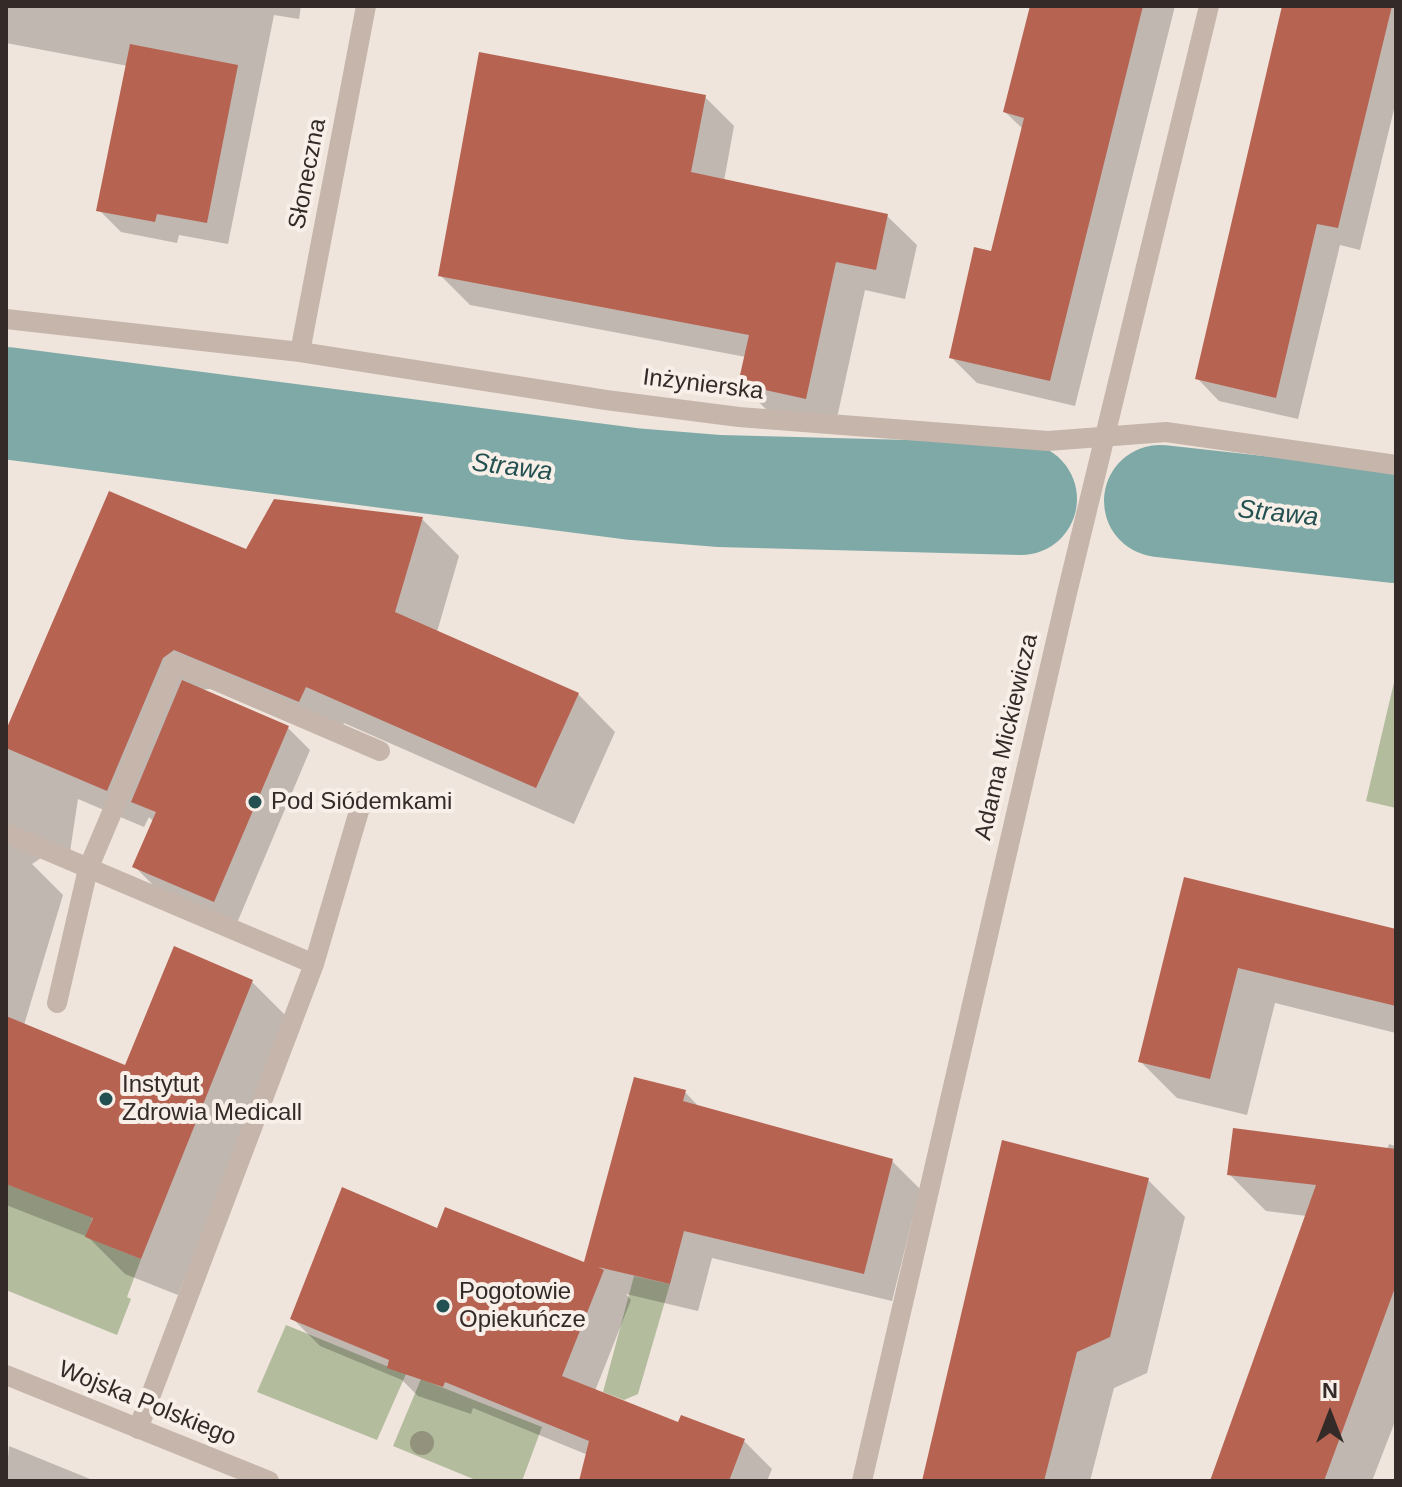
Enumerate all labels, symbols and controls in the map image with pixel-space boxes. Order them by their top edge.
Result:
street label: Słoneczna [283,116,333,232]
street label: Inżynierska [641,363,765,407]
water label: Strawa [470,448,554,488]
water label: Strawa [1236,494,1320,534]
street label: Adama Mickiewicza [969,631,1045,843]
place label: Pod Siódemkami [271,788,452,816]
marker: Pod Siódemkami [246,793,264,811]
place label: Instytut Zdrowia Medicall [122,1071,302,1127]
marker: Instytut Zdrowia Medicall [97,1090,115,1108]
place label: Pogotowie Opiekuńcze [459,1278,586,1334]
marker: Pogotowie Opiekuńcze [434,1297,452,1315]
street label: Wojska Polskiego [54,1355,240,1453]
north arrow [1290,1375,1370,1455]
text: N [1322,1378,1338,1403]

